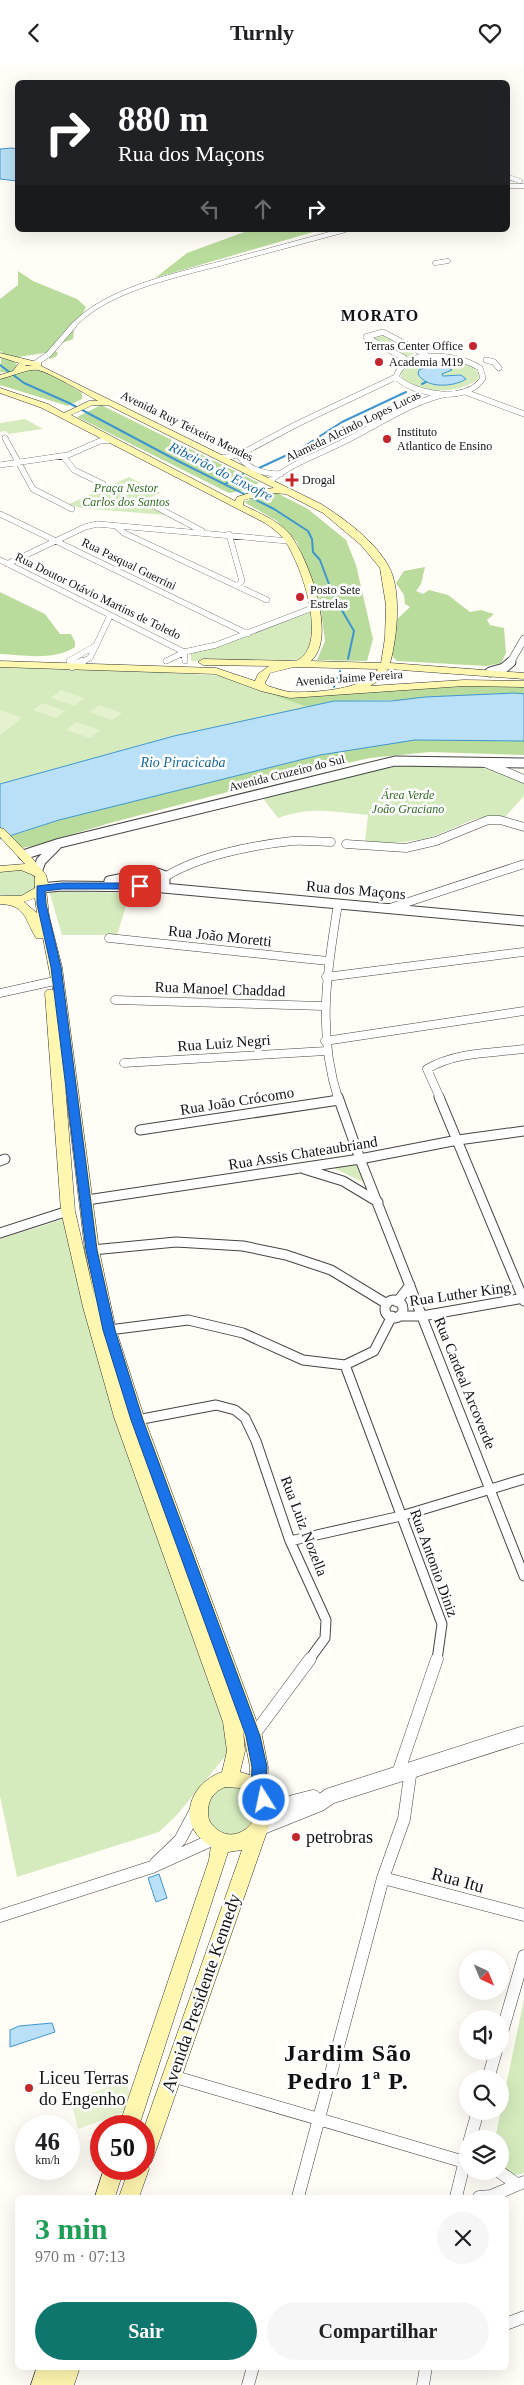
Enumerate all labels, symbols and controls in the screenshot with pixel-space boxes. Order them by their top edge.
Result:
icon: back [20,19,48,47]
icon: heart [476,19,504,47]
text: Turnly [230,20,294,45]
icon: right [35,100,100,165]
text: 880 m [118,100,208,139]
text: Rua dos Maçons [118,141,265,166]
icon: left [196,195,224,223]
icon: ahead [249,195,277,223]
icon: right [302,195,330,223]
district label: MORATO [341,307,419,324]
place label: Terras Center Office [365,339,463,353]
marker: Terras Center Office [467,340,479,352]
place label: Academia M19 [389,355,463,369]
marker: Academia M19 [373,356,385,368]
street label: Alameda Alcindo Lopes Lucas [283,387,423,465]
street label: Avenida Ruy Teixeira Mendes [118,388,256,464]
place label: Instituto Atlantico de Ensino [397,425,492,453]
marker: Instituto Atlantico de Ensino [381,433,393,445]
water label: Ribeirão do Enxofre [166,438,275,504]
place label: Drogal [302,473,336,487]
marker: Drogal [286,474,298,486]
park label: Praça Nestor Carlos dos Santos [82,481,170,509]
street label: Rua Pasqual Guerrini [80,535,179,593]
street label: Rua Doutor Otávio Martins de Toledo [13,550,183,642]
place label: Posto Sete Estrelas [310,583,360,611]
marker: Posto Sete Estrelas [294,591,306,603]
street label: Avenida Jaime Pereira [295,667,404,689]
street label: Avenida Cruzeiro do Sul [228,752,347,794]
water label: Rio Piracicaba [139,755,226,770]
park label: Área Verde João Graciano [372,788,444,816]
pin [119,865,161,907]
icon: arrive [126,872,154,900]
street label: Rua dos Maçons [305,878,407,902]
street label: Rua João Moretti [167,923,273,949]
street label: Rua Manoel Chaddad [154,979,286,999]
street label: Rua Luiz Negri [177,1032,271,1054]
street label: Rua João Crócomo [179,1084,295,1118]
street label: Rua Assis Chateaubriand [227,1133,379,1173]
street label: Rua Luther King [409,1279,512,1309]
street label: Rua Cardeal Arcoverde [431,1315,499,1452]
street label: Rua Luiz Nozella [278,1474,331,1579]
street label: Rua Antonio Diniz [407,1507,461,1619]
position arrow [237,1773,289,1825]
place label: petrobras [306,1827,373,1847]
marker: petrobras [290,1831,302,1843]
street label: Rua Itu [430,1863,486,1897]
street label: Avenida Presidente Kennedy [158,1891,244,2095]
north arrow [459,1950,509,2000]
map controls [459,1950,509,2180]
button: sound [459,2010,509,2060]
district label: Jardim São Pedro 1ª P. [284,2040,412,2094]
place label: Liceu Terras do Engenho [39,2068,129,2109]
button: search [459,2070,509,2120]
marker: Liceu Terras do Engenho [23,2082,35,2094]
speed limit sign: 50 [90,2115,155,2180]
text: 46 [35,2128,60,2155]
button: layers [459,2130,509,2180]
text: km/h [35,2153,60,2167]
text: 3 min [35,2212,108,2245]
button: close [437,2212,489,2264]
text: 970 m · 07:13 [35,2248,125,2265]
button: Sair [35,2302,257,2360]
button: Compartilhar [267,2302,489,2360]

